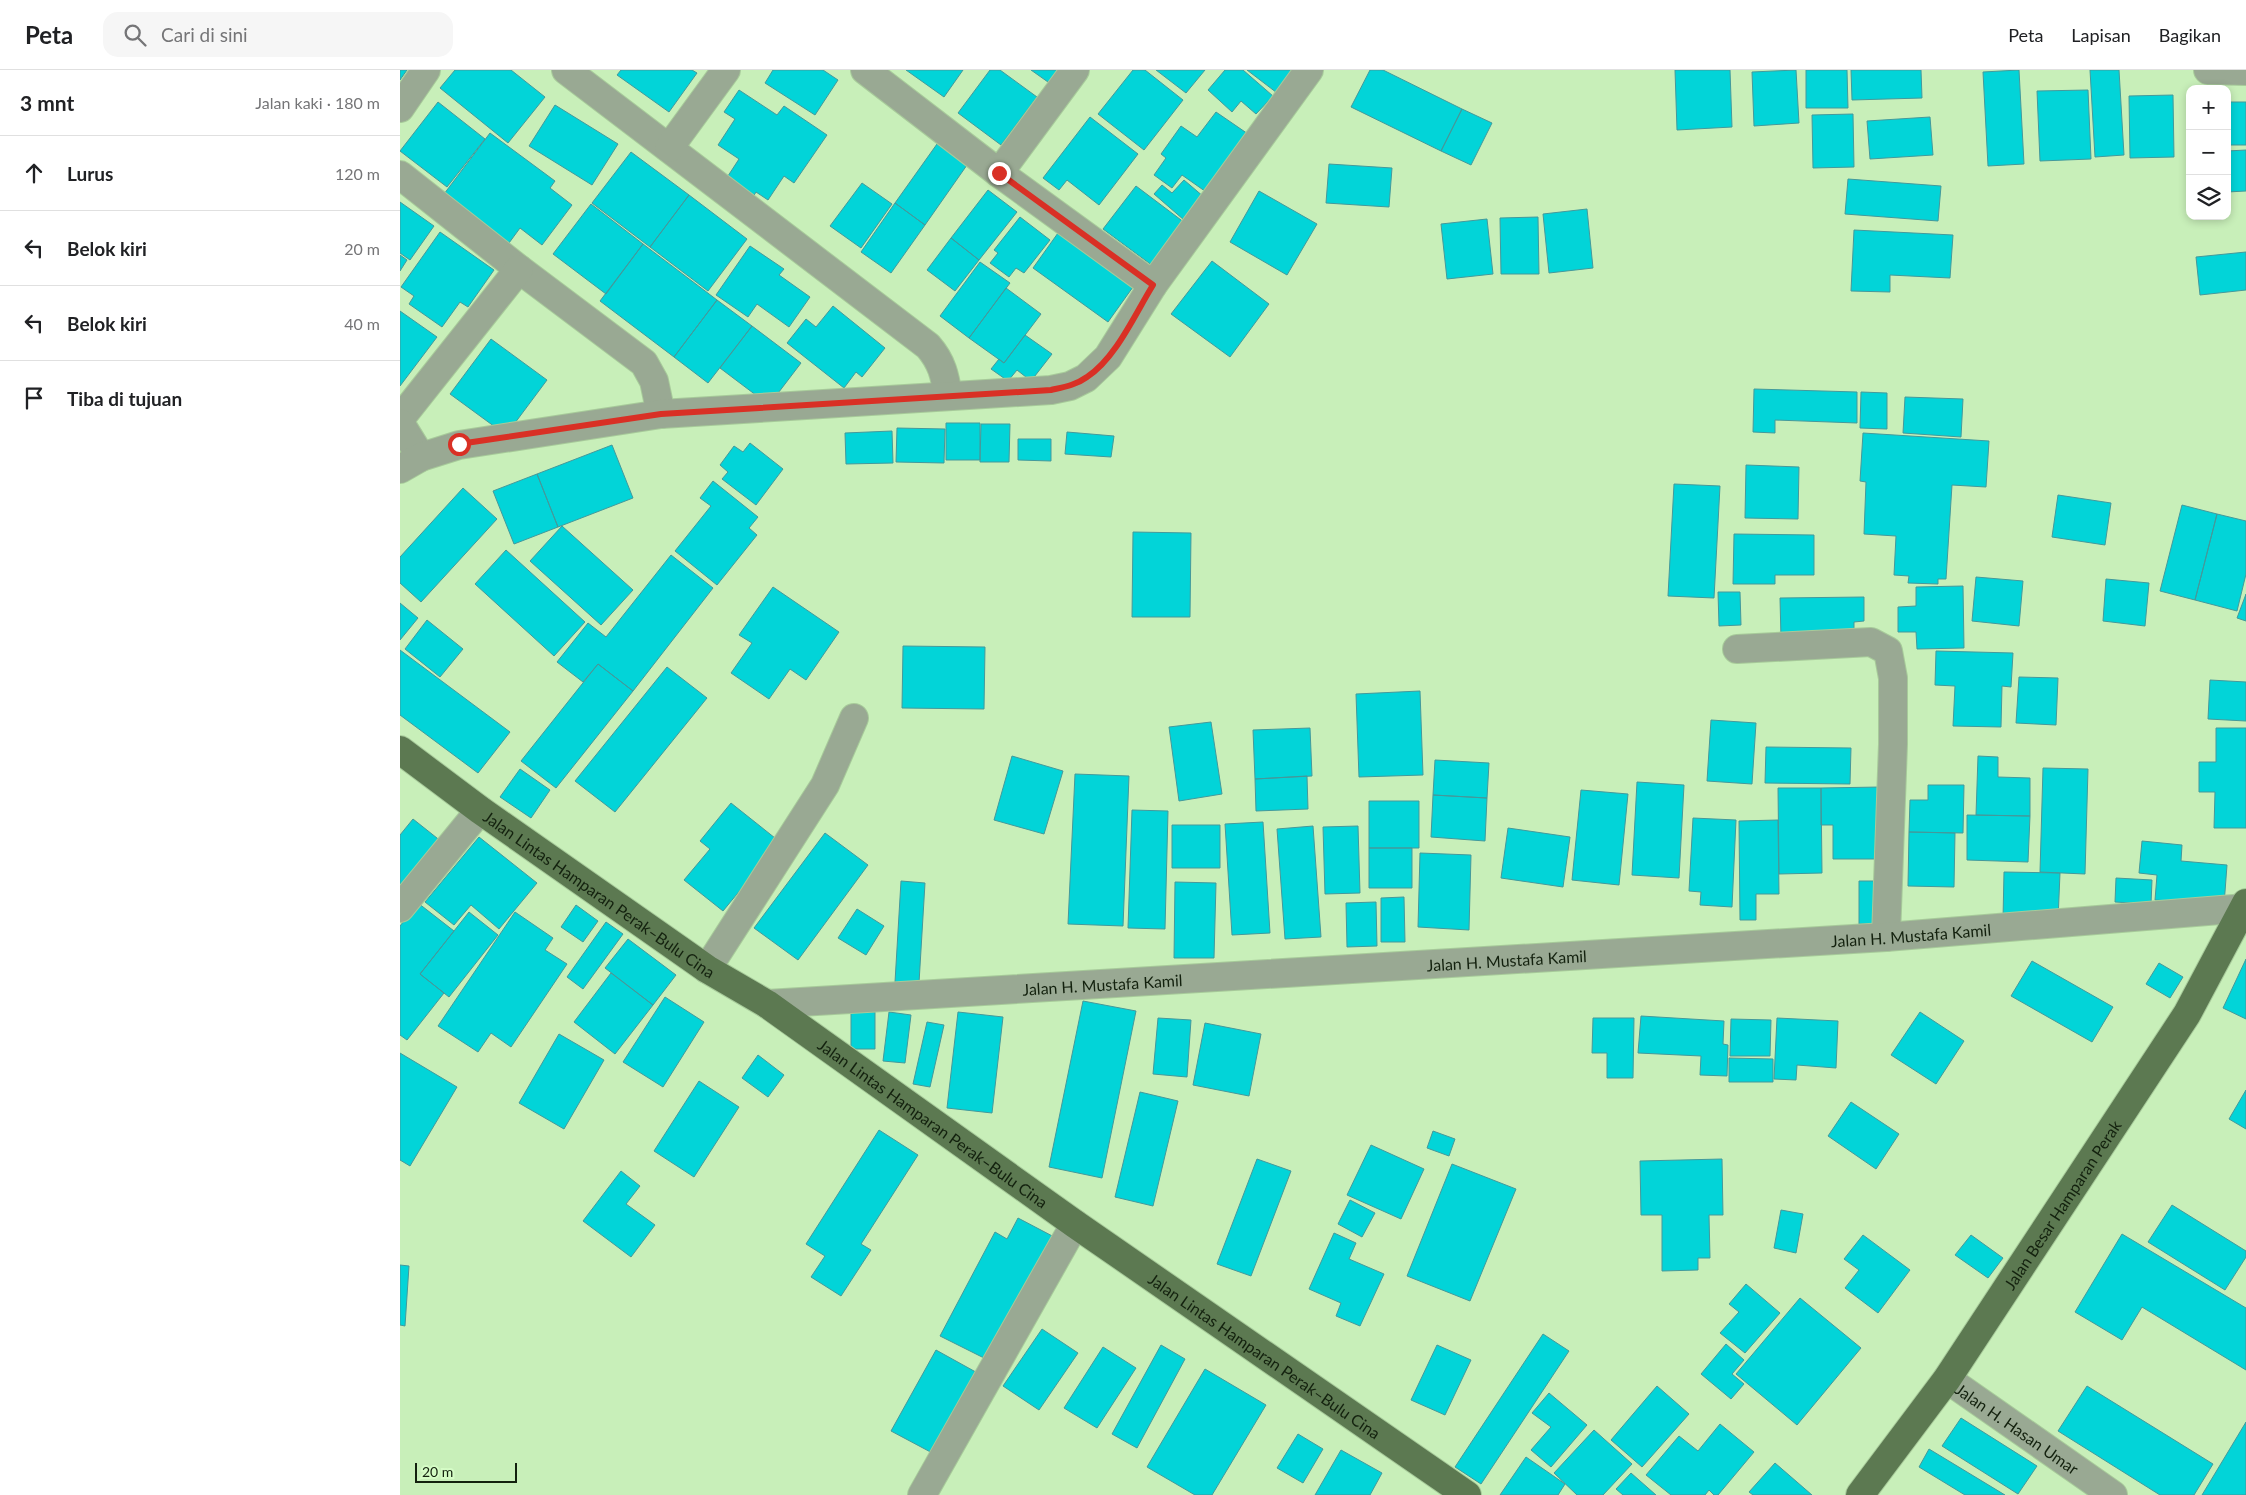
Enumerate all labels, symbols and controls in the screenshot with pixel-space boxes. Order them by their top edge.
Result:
search box [103,12,453,57]
text: Peta [25,20,73,49]
icon: search [121,21,149,49]
text: Cari di sini [161,23,248,46]
text: Peta [2008,24,2043,46]
text: Lapisan [2071,24,2131,46]
text: Bagikan [2159,24,2221,46]
map controls [2186,85,2231,220]
button: + [2186,85,2231,130]
text: 3 mnt [20,90,74,115]
text: Jalan kaki · 180 m [255,93,380,112]
button: − [2186,130,2231,175]
icon: ahead [20,159,48,187]
text: Lurus [67,162,113,185]
route end [988,162,1011,185]
text: 120 m [335,164,380,183]
button: layers [2186,175,2231,220]
icon: left [20,234,48,262]
text: Belok kiri [67,237,147,260]
text: 20 m [344,239,380,258]
icon: left [20,309,48,337]
text: Belok kiri [67,312,147,335]
text: 40 m [344,314,380,333]
icon: arrive [20,384,48,412]
text: Tiba di tujuan [67,387,182,410]
route start [448,433,471,456]
street label: Jalan Lintas Hamparan Perak–Bulu Cina [480,806,718,981]
street label: Jalan H. Mustafa Kamil [1830,919,1992,950]
street label: Jalan H. Mustafa Kamil [1426,945,1587,974]
street label: Jalan H. Mustafa Kamil [1022,970,1183,998]
street label: Jalan Lintas Hamparan Perak–Bulu Cina [815,1034,1052,1211]
street label: Jalan Besar Hamparan Perak [1999,1115,2125,1293]
street label: Jalan Lintas Hamparan Perak–Bulu Cina [1145,1269,1385,1442]
street label: Jalan H. Hasan Umar [1952,1379,2083,1478]
scale bar [415,1460,518,1483]
text: 20 m [422,1463,453,1480]

